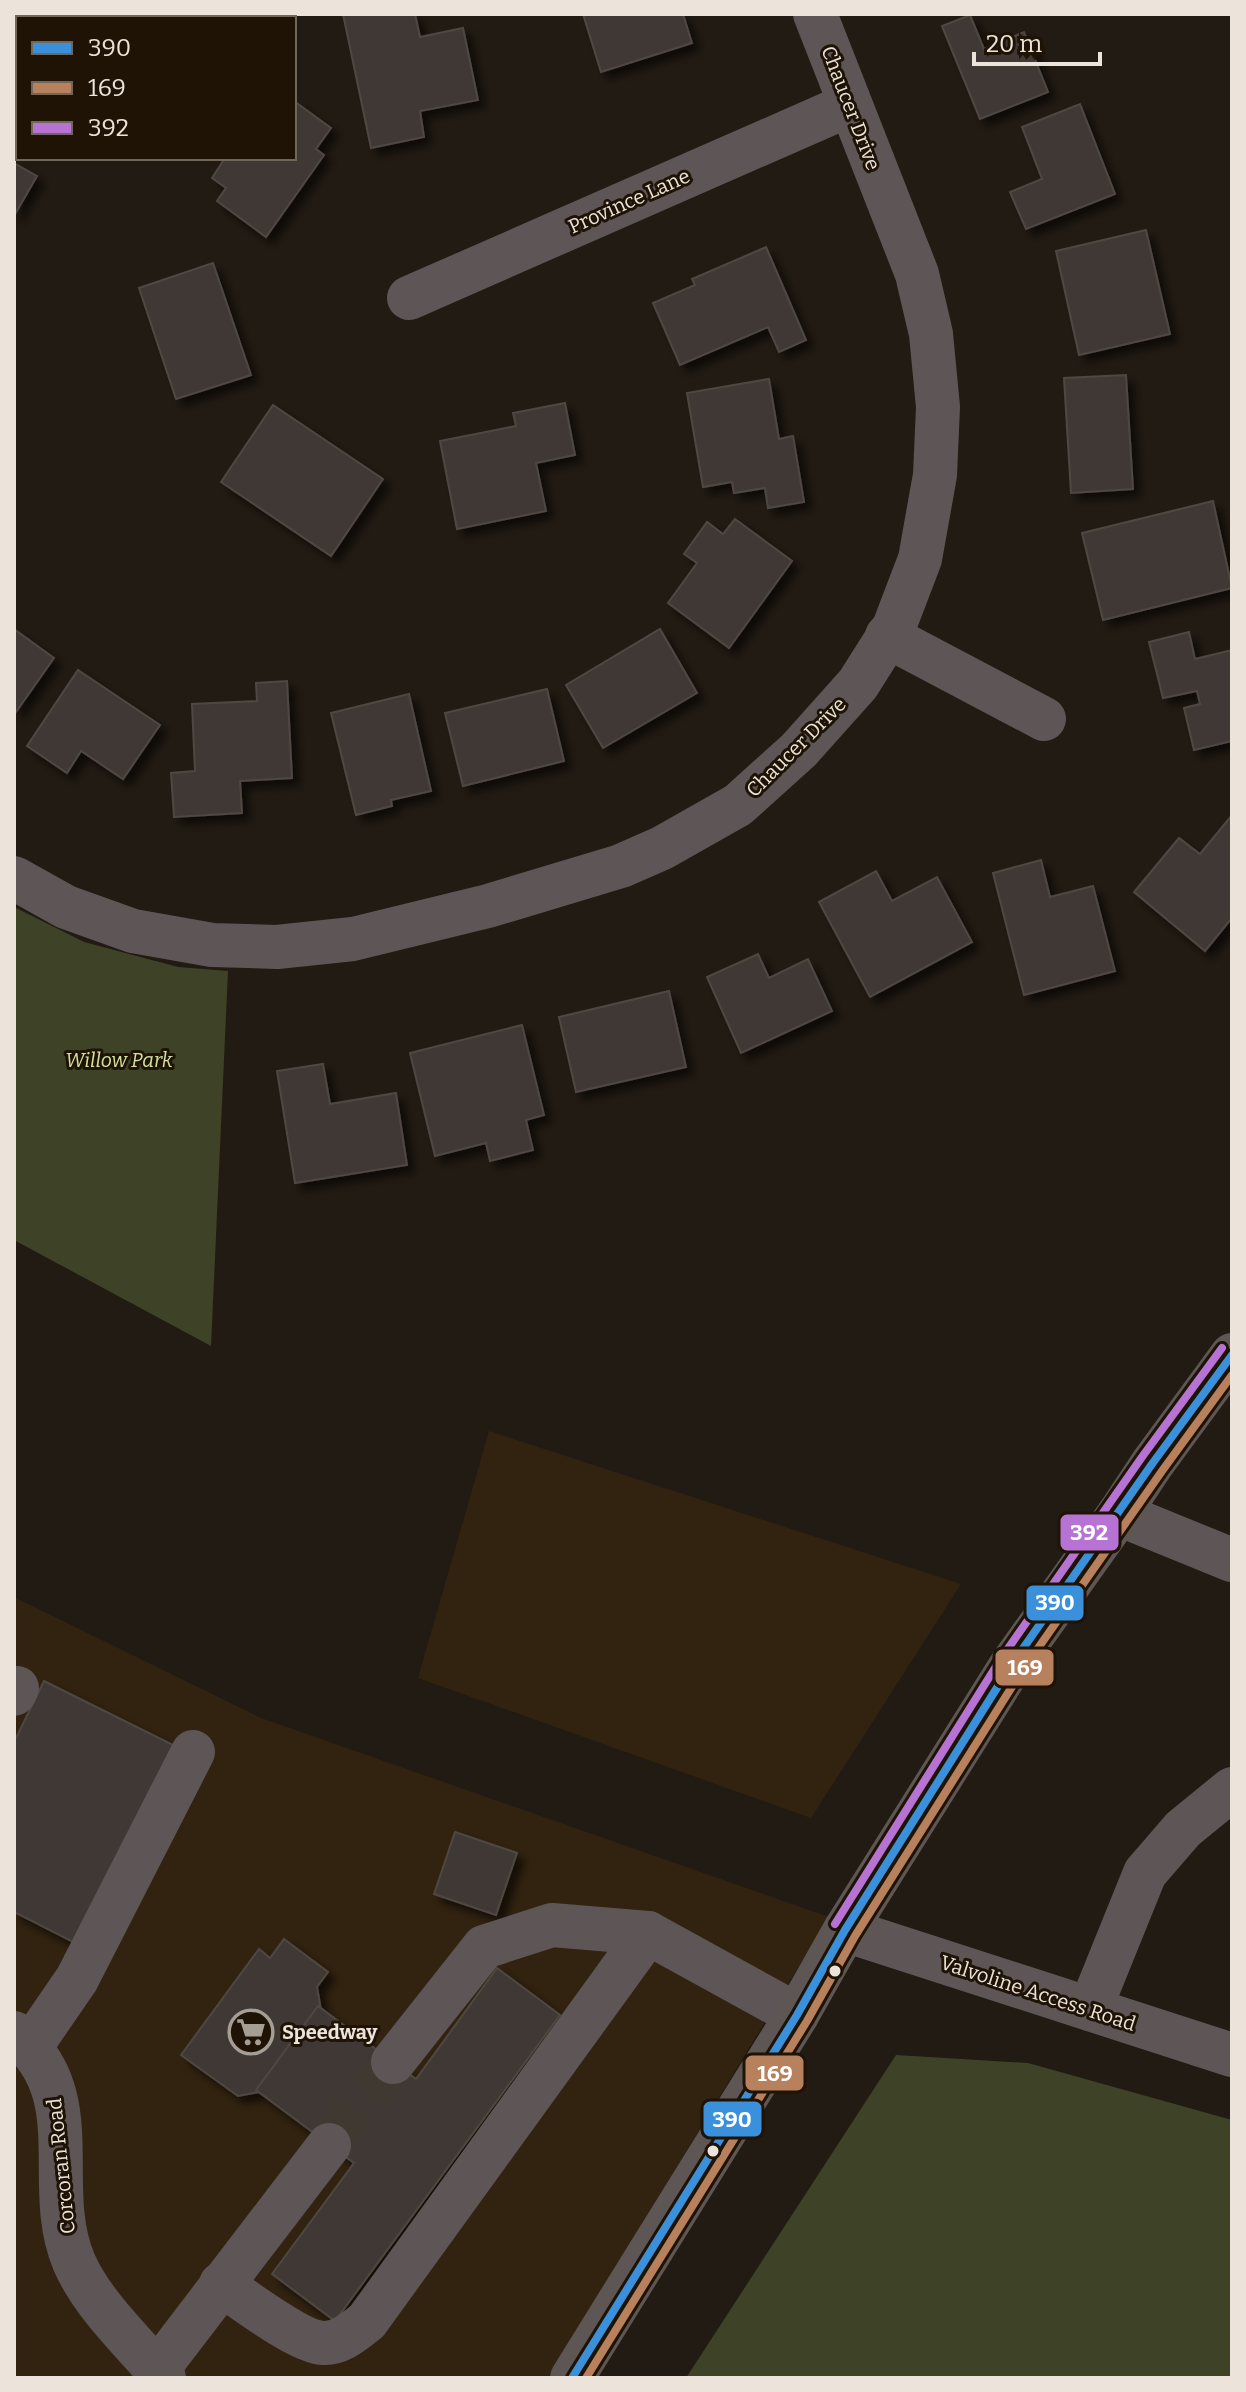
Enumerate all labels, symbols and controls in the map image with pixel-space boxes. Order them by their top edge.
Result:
legend [16,16,296,160]
scale bar [974,16,1100,66]
text: 20 m [986,30,1042,58]
text: 390 [88,34,131,62]
street label: Chaucer Drive [816,43,886,173]
text: 169 [88,74,126,102]
text: 392 [88,114,129,142]
street label: Province Lane [565,164,693,238]
street label: Chaucer Drive [741,692,851,802]
park label: Willow Park [65,1048,173,1072]
line badge: 392 [1059,1513,1120,1552]
text: 392 [1070,1519,1108,1546]
line badge: 390 [1025,1584,1085,1622]
text: 390 [1035,1589,1075,1616]
line badge: 169 [994,1648,1055,1687]
text: 169 [1007,1654,1043,1681]
street label: Valvoline Access Road [937,1950,1139,2036]
unlabelled marker [827,1963,843,1979]
supermarket icon: Speedway [227,2008,275,2056]
place label: Speedway [282,2020,378,2044]
line badge: 169 [744,2054,805,2092]
text: 169 [757,2060,793,2087]
street label: Corcoran Road [42,2097,80,2235]
line badge: 390 [702,2100,763,2138]
text: 390 [712,2106,752,2133]
unlabelled marker [705,2143,721,2159]

